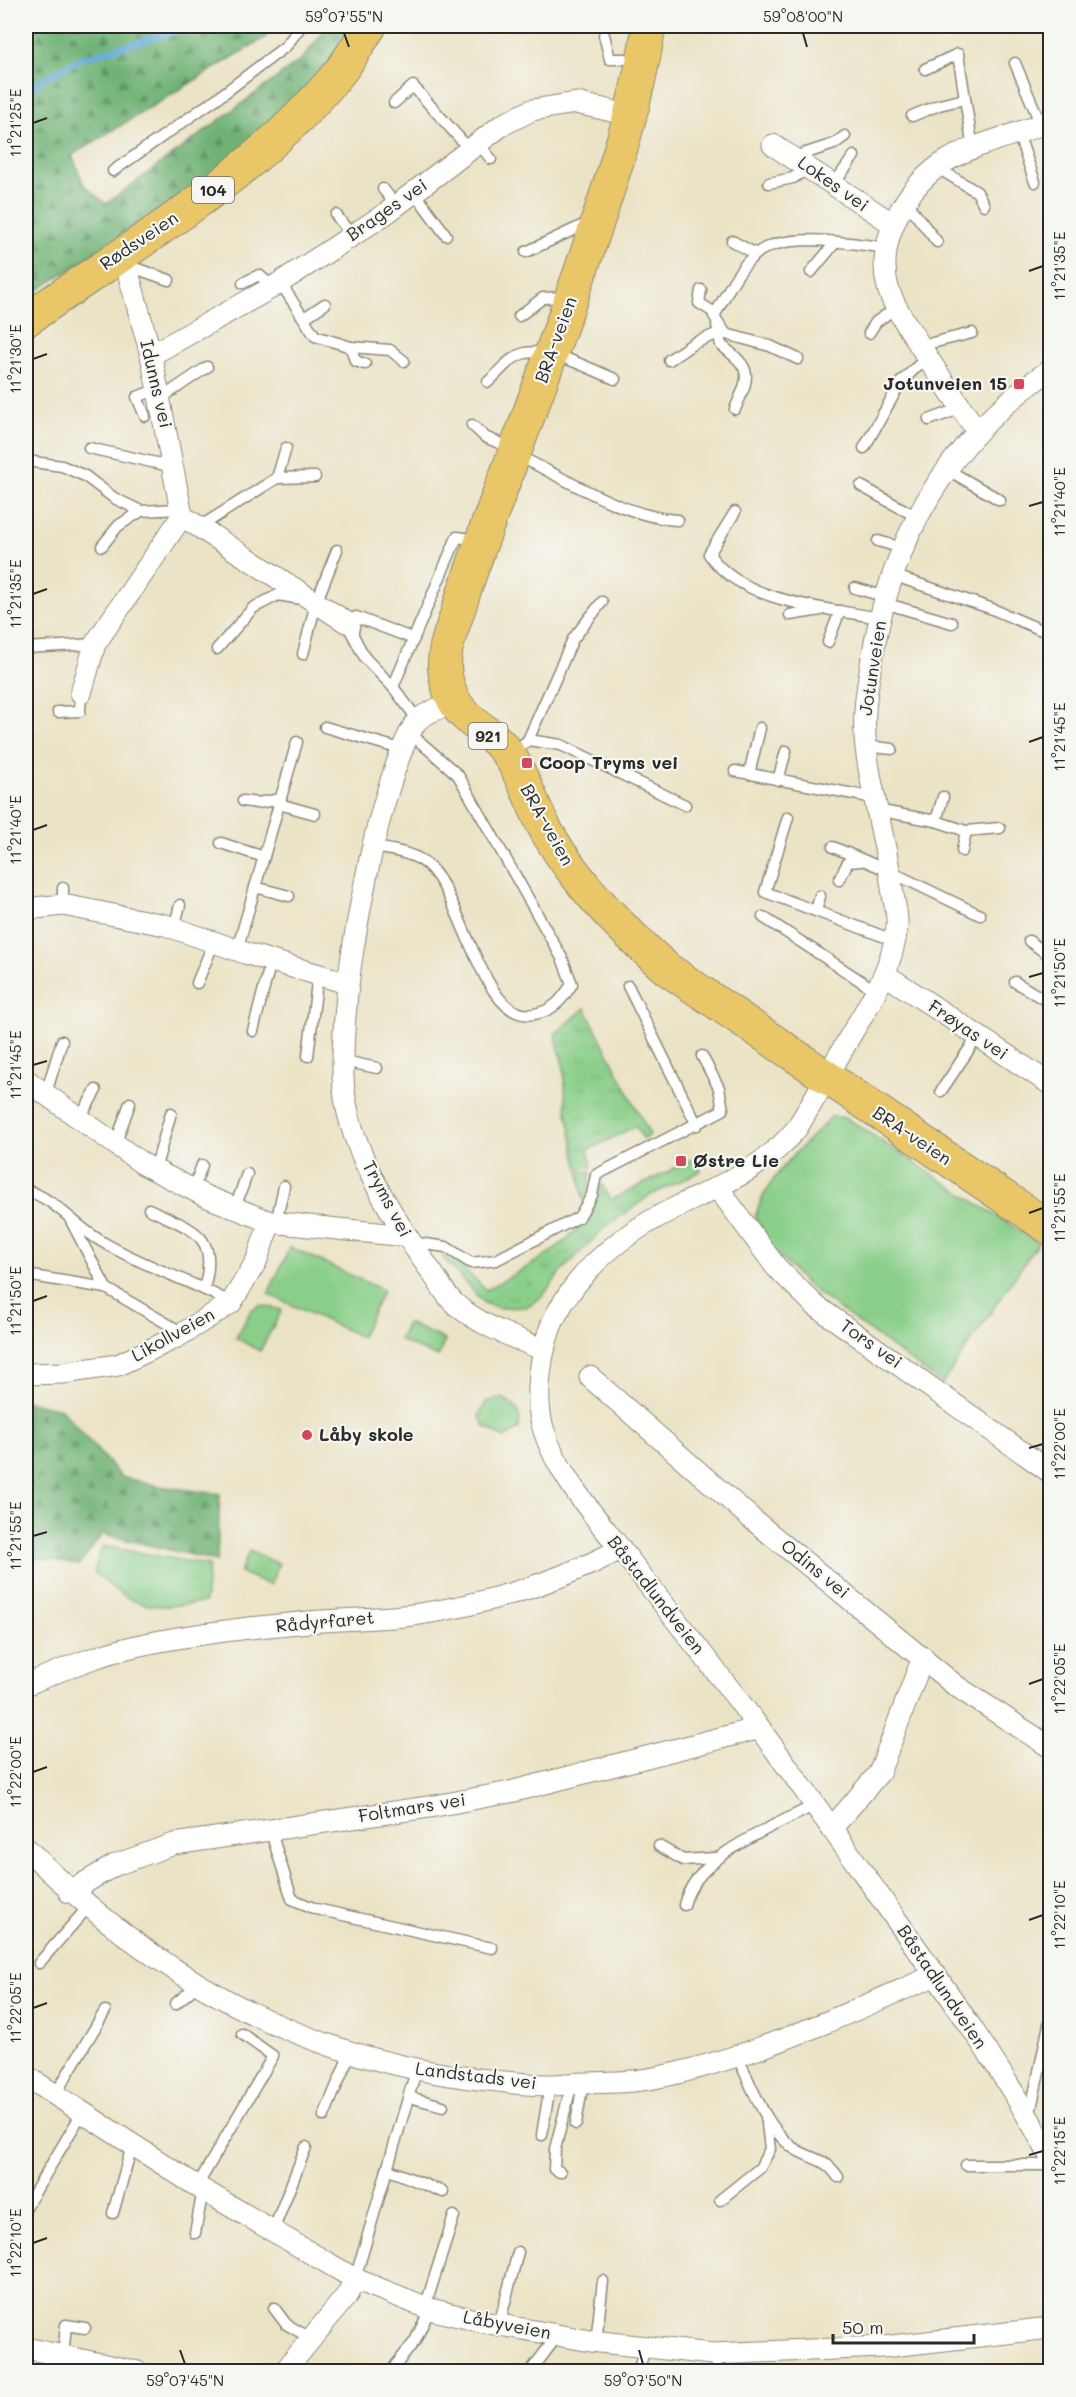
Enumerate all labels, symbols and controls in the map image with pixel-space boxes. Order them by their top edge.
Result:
text: 59°07'55"N [305,6,383,26]
text: 59°08'00"N [763,6,843,26]
text: 11°21'25"E [5,88,25,157]
street label: Lokes vei [793,150,874,216]
street label: Brages vei [341,172,432,246]
road number: 104 [192,177,234,203]
street label: Rødsveien [95,205,182,275]
text: 11°21'35"E [1049,231,1069,301]
street label: BRA-veien [528,293,582,386]
text: 11°21'30"E [5,324,25,394]
street label: Idunns vei [135,337,179,430]
place label: Jotunveien 15 [883,371,1007,395]
marker: Jotunveien 15 [1012,377,1026,391]
text: 11°21'40"E [1049,467,1069,537]
text: 11°21'35"E [5,559,25,629]
street label: Jotunveien [853,619,891,717]
text: 11°21'45"E [1049,702,1069,772]
road number: 921 [468,723,508,749]
place label: Coop Tryms vei [539,750,678,774]
marker: Coop Tryms vei [520,756,534,770]
street label: BRA-veien [516,779,580,870]
text: 11°21'40"E [5,795,25,865]
text: 11°21'50"E [1049,938,1069,1008]
street label: Frøyas vei [924,994,1013,1065]
text: 11°21'45"E [5,1030,25,1100]
street label: BRA-veien [869,1100,957,1170]
place label: Østre Lie [693,1148,779,1172]
marker: Østre Lie [674,1154,688,1168]
street label: Tryms vei [358,1156,418,1241]
text: 11°21'55"E [1049,1173,1069,1242]
text: 11°21'50"E [5,1266,25,1336]
street label: Likollveien [127,1301,218,1367]
street label: Tors vei [836,1313,907,1373]
text: 11°22'00"E [1049,1408,1069,1480]
place label: Låby skole [319,1422,414,1446]
marker: Låby skole [300,1428,314,1442]
text: 11°21'55"E [5,1501,25,1570]
street label: Båstadlundveien [603,1530,711,1659]
street label: Odins vei [776,1533,855,1603]
street label: Rådyrfaret [275,1605,375,1637]
text: 11°22'05"E [1049,1643,1069,1715]
text: 11°22'00"E [5,1736,25,1808]
street label: Foltmars vei [356,1787,467,1827]
text: 11°22'10"E [1049,1880,1069,1950]
street label: Båstadlundveien [892,1920,993,2053]
text: 11°22'05"E [5,1972,25,2044]
street label: Landstads vei [414,2056,538,2094]
text: 11°22'15"E [1049,2116,1069,2185]
text: 11°22'10"E [5,2208,25,2278]
street label: Låbyveien [461,2304,553,2344]
scale bar [833,2307,974,2345]
text: 50 m [842,2315,884,2339]
text: 59°07'45"N [146,2370,224,2390]
text: 59°07'50"N [604,2370,682,2390]

